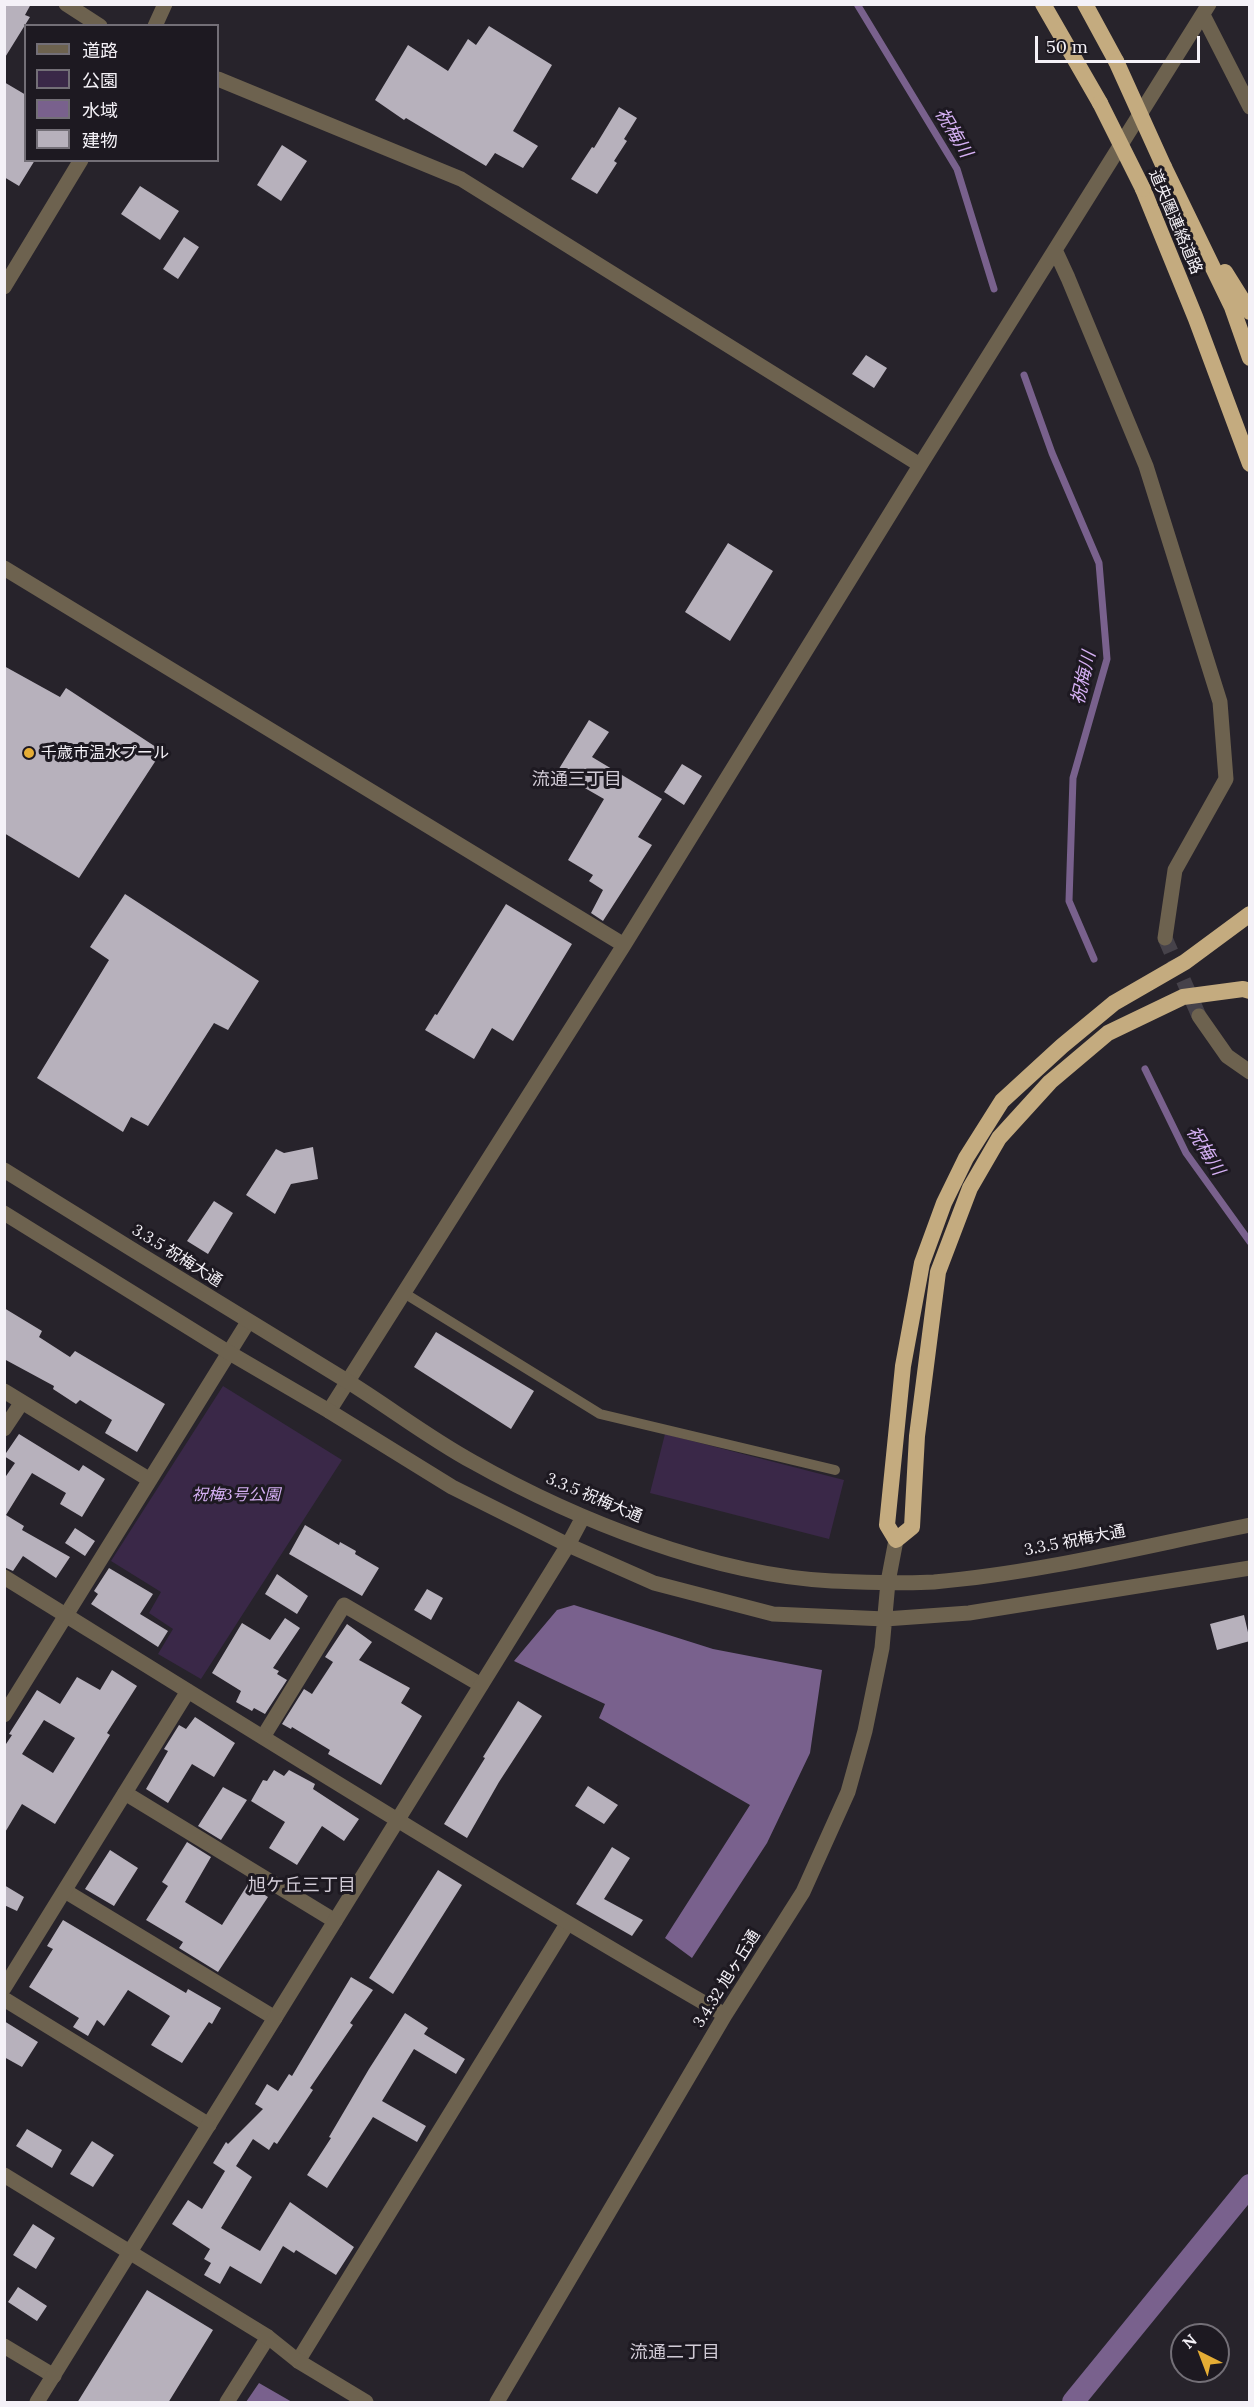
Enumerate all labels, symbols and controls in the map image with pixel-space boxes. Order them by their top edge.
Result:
legend [24,24,219,162]
scale bar [1038,24,1203,62]
text: 50 m [1046,35,1088,58]
text: 道路 [82,39,118,62]
text: 公園 [82,69,118,92]
text: 水域 [82,99,118,122]
water label: 祝梅川 [930,104,976,162]
text: 建物 [82,129,118,152]
street label: 道央圏連絡道路 [1144,167,1206,277]
water label: 祝梅川 [1067,649,1101,707]
place label: 千歳市温水プール [41,743,169,763]
marker: 千歳市温水プール [22,746,36,760]
district label: 流通三丁目 [532,769,622,791]
water label: 祝梅川 [1182,1122,1228,1180]
street label: 3.3.5 祝梅大通 [128,1221,226,1291]
street label: 3.3.5 祝梅大通 [543,1469,645,1527]
park label: 祝梅3号公園 [192,1485,280,1505]
street label: 3.3.5 祝梅大通 [1023,1522,1127,1560]
district label: 旭ケ丘三丁目 [248,1875,356,1897]
street label: 3.4.32 旭ヶ丘通 [689,1927,765,2031]
north arrow [1170,2323,1230,2383]
text: N [1178,2330,1201,2353]
district label: 流通二丁目 [630,2342,720,2364]

